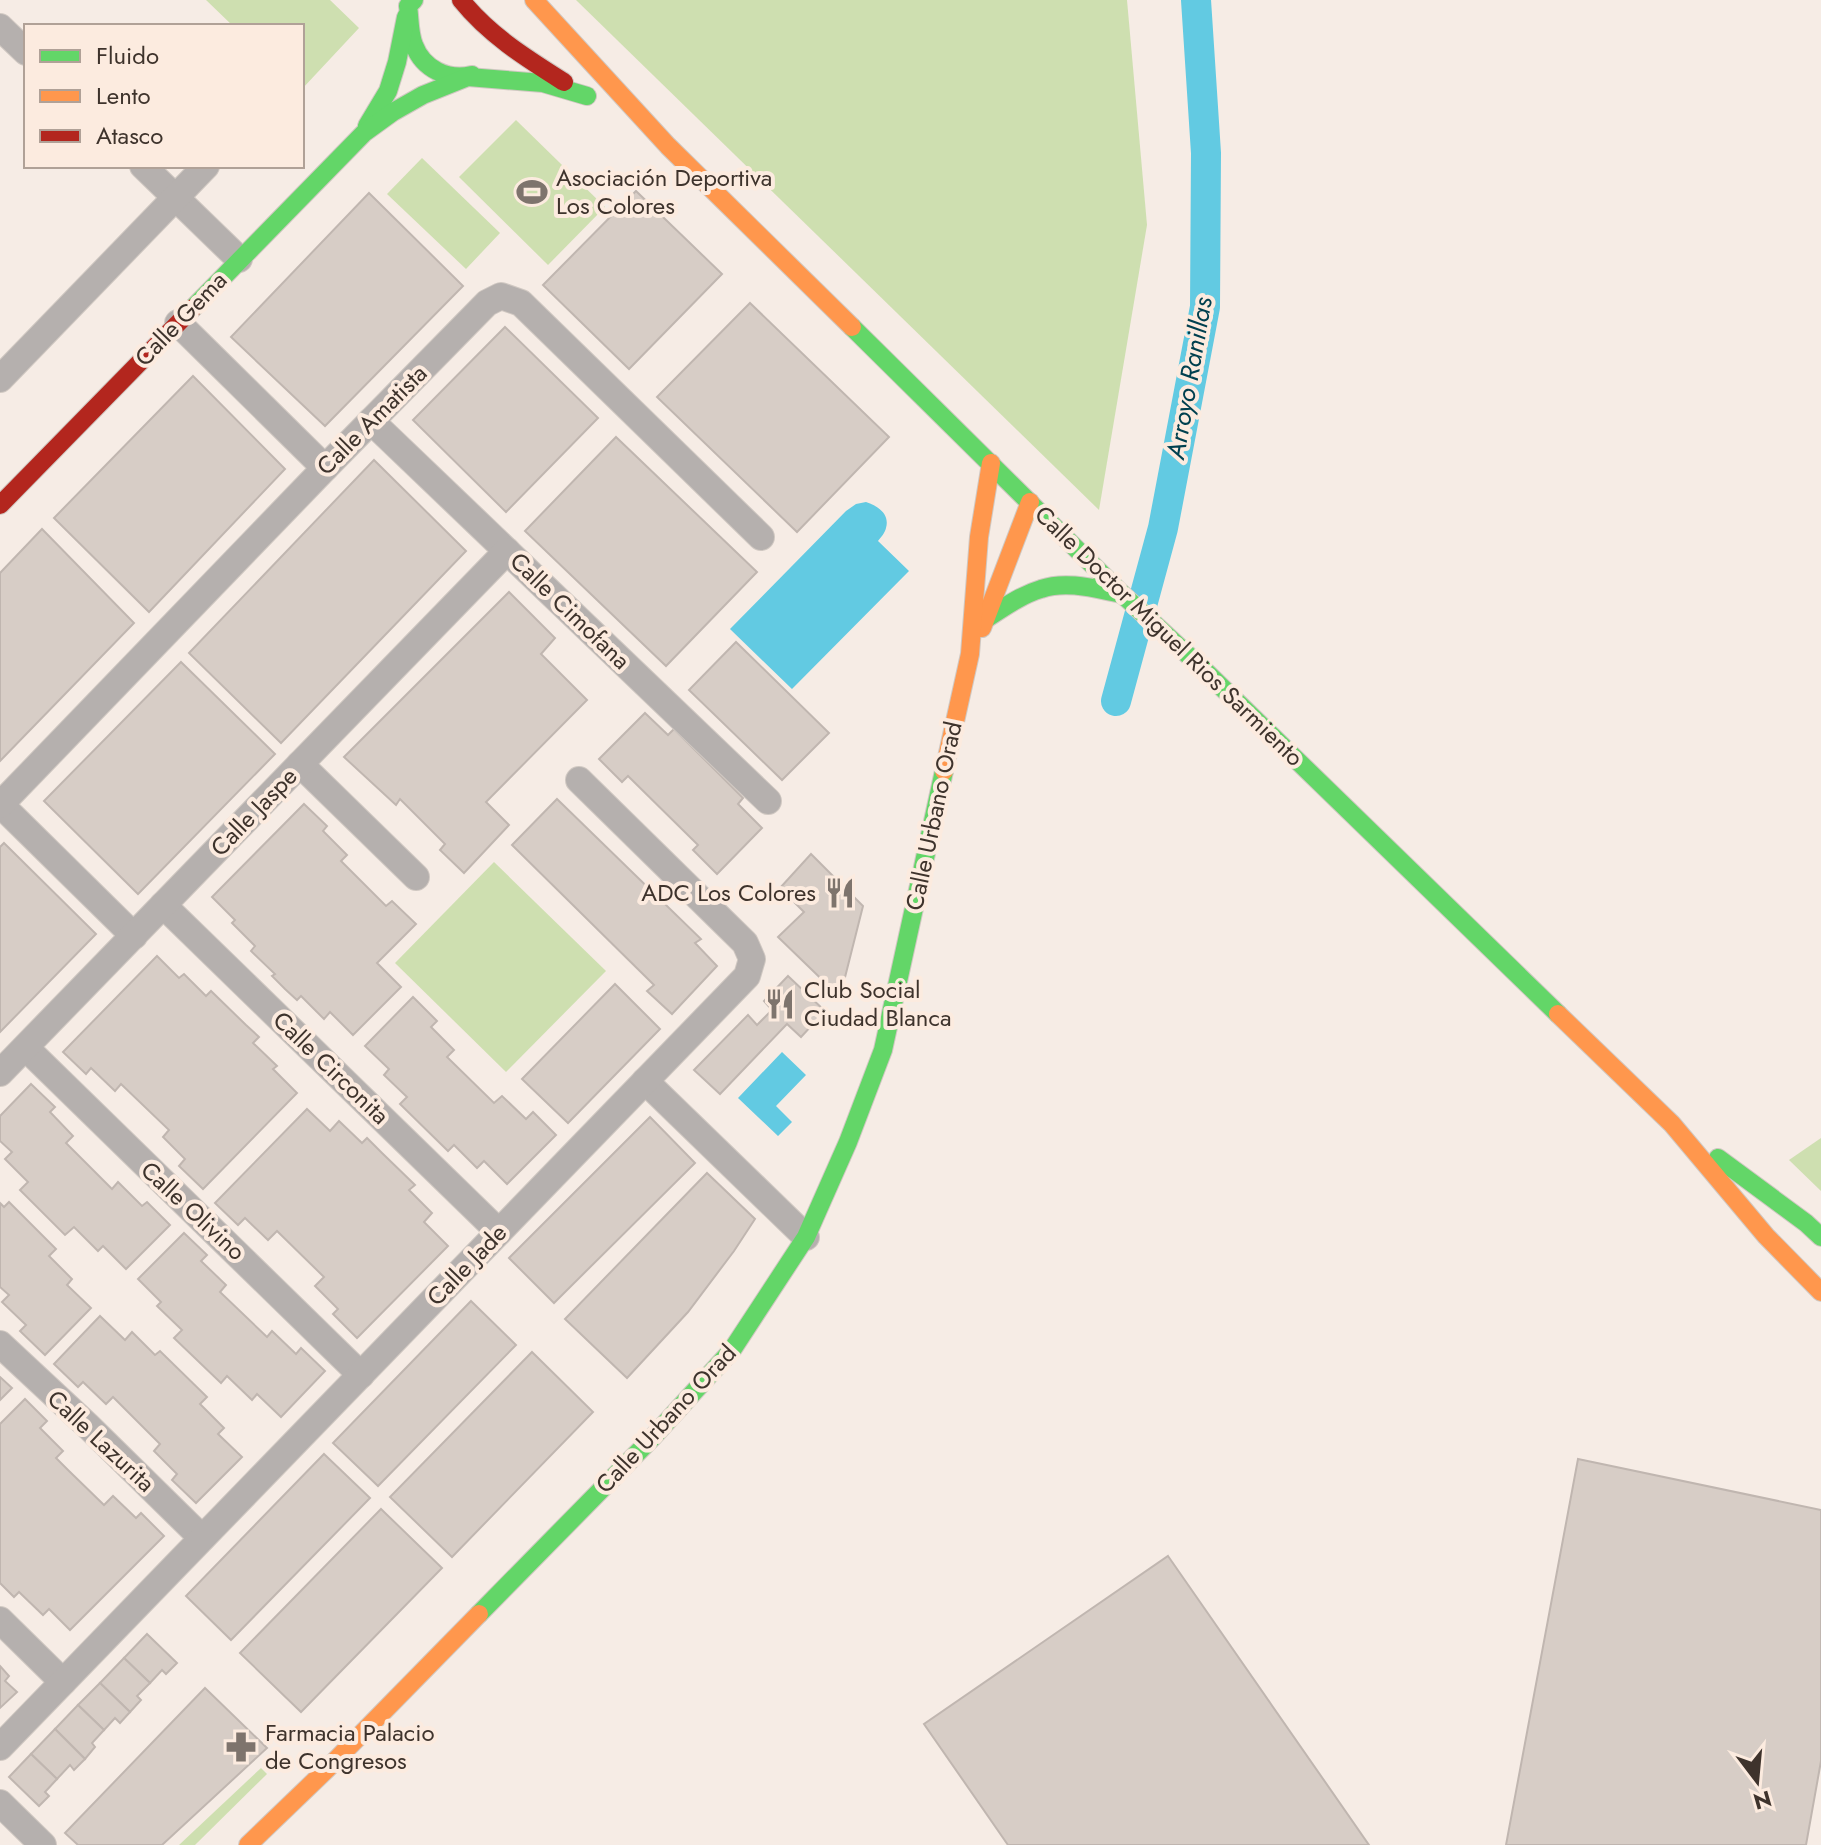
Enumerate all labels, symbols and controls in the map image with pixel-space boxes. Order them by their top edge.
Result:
legend [24,24,304,168]
text: Fluido [96,38,159,73]
text: Lento [96,78,151,113]
text: Atasco [96,118,163,153]
place label: Asociación Deportiva Los Colores [556,160,772,223]
sports icon: Asociación Deportiva Los Colores [515,175,549,209]
street label: Calle Gema [126,263,235,374]
water label: Arroyo Ranillas [1156,293,1222,463]
street label: Calle Amatista [308,356,435,483]
street label: Calle Doctor Miguel Rios Sarmiento [1027,497,1312,774]
street label: Calle Cimofana [502,544,638,677]
street label: Calle Urbano Orad [896,718,971,914]
street label: Calle Jaspe [202,759,305,864]
place label: ADC Los Colores [641,875,816,910]
restaurant icon: ADC Los Colores [823,876,857,910]
place label: Club Social Ciudad Blanca [804,972,951,1035]
restaurant icon: Club Social Ciudad Blanca [763,987,797,1021]
street label: Calle Circonita [265,1003,397,1132]
street label: Calle Olivino [133,1153,253,1268]
street label: Calle Jade [419,1216,515,1313]
street label: Calle Urbano Orad [587,1336,744,1501]
street label: Calle Lazurita [40,1381,163,1500]
place label: Farmacia Palacio de Congresos [265,1715,435,1778]
pharmacy icon: Farmacia Palacio de Congresos [224,1730,258,1764]
north arrow [1717,1741,1797,1821]
text: N [1750,1782,1775,1818]

